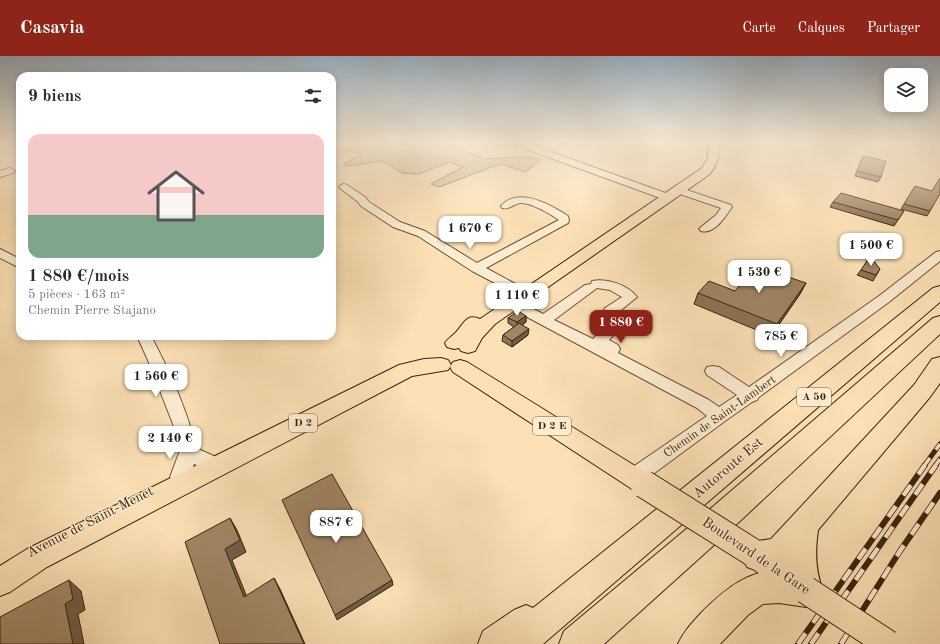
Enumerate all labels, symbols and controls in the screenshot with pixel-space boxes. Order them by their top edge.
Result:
text: Casavia [20,19,84,38]
text: Carte [742,21,776,35]
text: Calques [798,21,845,35]
text: Partager [867,21,920,35]
map controls [884,68,928,112]
button: layers [884,68,928,112]
icon: filters [302,85,324,107]
text: 9 biens [28,88,81,105]
icon: home [140,160,212,232]
pin: 1 670 € [433,216,507,250]
text: 1 670 € [448,222,492,235]
pin: 1 500 € [834,233,908,267]
text: 1 500 € [849,239,893,252]
pin: 1 530 € [722,260,796,294]
text: 1 530 € [737,266,781,279]
text: 1 880 €/mois [28,268,129,285]
pin: 1 110 € [480,283,554,317]
text: 5 pièces · 163 m² [28,288,125,301]
text: 1 110 € [495,289,539,302]
text: Chemin Pierre Stajano [28,304,156,317]
pin: 1 880 € [584,310,658,344]
text: 1 880 € [599,316,643,329]
pin: 785 € [753,324,809,358]
text: 785 € [764,330,798,343]
pin: 1 560 € [119,364,193,398]
text: 1 560 € [134,370,178,383]
street label: Chemin de Saint-Lambert [662,374,778,460]
road number: A 50 [797,388,831,406]
road number: D 2 [289,414,317,432]
road number: D 2 E [533,417,571,435]
pin: 2 140 € [133,426,207,460]
text: 2 140 € [148,432,192,445]
street label: Autoroute Est [691,435,766,501]
street label: Avenue de Saint-Menet [24,484,156,560]
pin: 887 € [308,510,364,544]
street label: Boulevard de la Gare [700,515,812,597]
text: 887 € [319,516,353,529]

